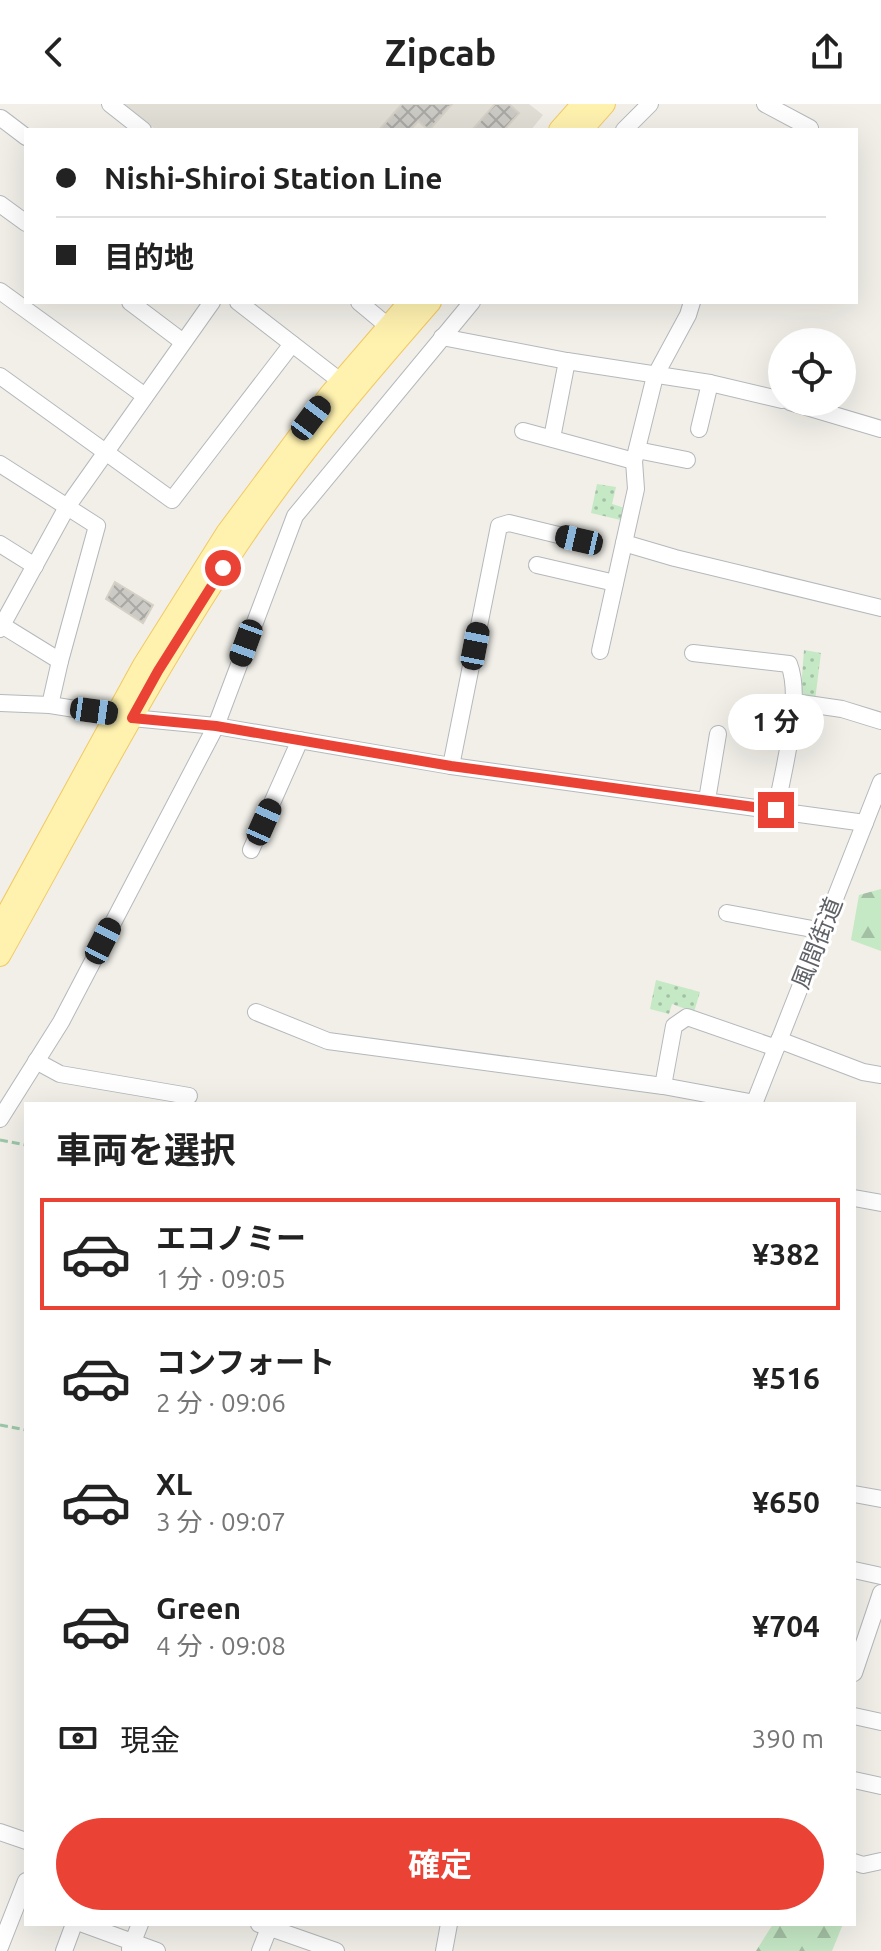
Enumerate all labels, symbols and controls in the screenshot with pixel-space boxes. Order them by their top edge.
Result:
icon: back [32,30,76,74]
icon: share [805,30,849,74]
text: Zipcab [385,32,496,73]
text: Nishi-Shiroi Station Line [104,161,443,195]
text: 目的地 [104,240,194,274]
map controls [768,328,856,416]
button: locate [768,328,856,416]
car [287,392,335,444]
car [553,523,605,557]
route start [205,550,241,586]
car [227,616,265,670]
car [459,620,491,672]
callout: 1 分 [728,694,824,750]
car [69,696,119,726]
text: 1 分 [753,707,799,736]
route end [758,792,794,828]
car [243,795,285,849]
street label: 風間街道 [787,893,847,993]
car [81,914,125,968]
text: 車両を選択 [56,1129,236,1170]
icon: car [60,1218,132,1290]
text: エコノミー [156,1221,306,1255]
text: ¥382 [752,1237,820,1271]
text: 1 分 · 09:05 [156,1264,286,1293]
icon: car [60,1342,132,1414]
text: コンフォート [156,1345,335,1379]
text: ¥516 [752,1361,820,1395]
text: 2 分 · 09:06 [156,1388,286,1417]
icon: car [60,1466,132,1538]
text: XL [156,1467,192,1501]
text: ¥650 [752,1485,820,1519]
text: 3 分 · 09:07 [156,1507,286,1536]
icon: car [60,1590,132,1662]
text: Green [156,1591,241,1625]
text: ¥704 [752,1609,820,1643]
text: 4 分 · 09:08 [156,1631,286,1660]
icon: cash [56,1716,100,1760]
text: 現金 [120,1723,180,1757]
text: 390 m [752,1724,824,1753]
button: 確定 [56,1818,824,1910]

